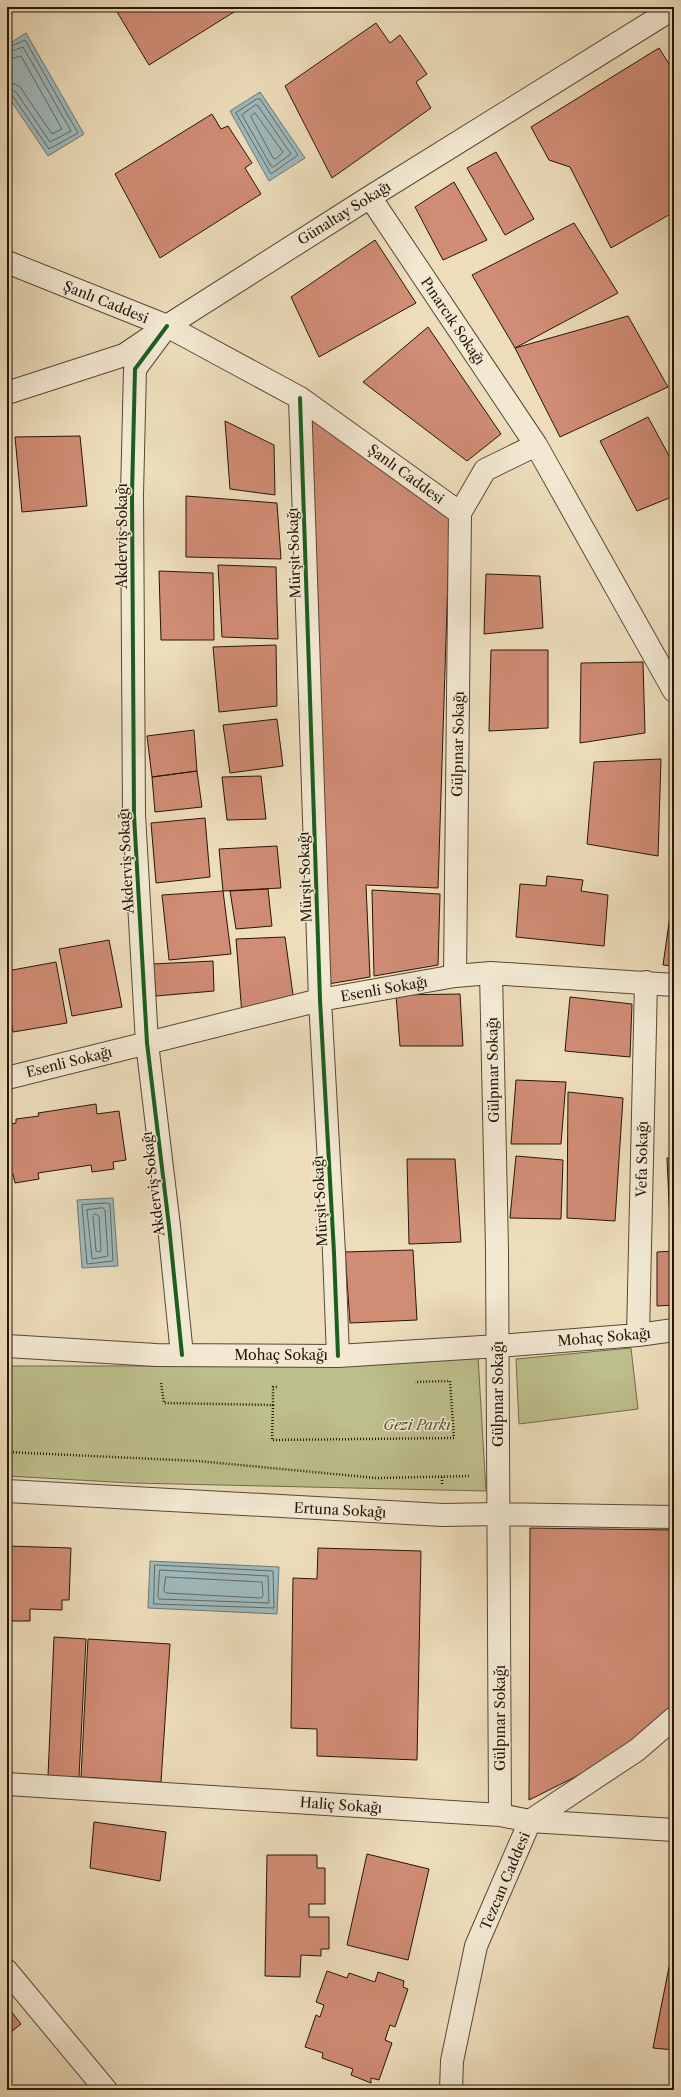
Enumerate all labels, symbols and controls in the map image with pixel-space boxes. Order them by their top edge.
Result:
street label: Günaltay Sokağı [294,177,394,249]
street label: Pınarcık Sokağı [417,274,489,368]
street label: Şanlı Caddesi [61,277,151,327]
street label: Şanlı Caddesi [364,440,448,508]
street label: Akderviş Sokağı [113,483,131,590]
street label: Mürşit Sokağı [283,507,305,599]
street label: Gülpınar Sokağı [448,691,468,797]
street label: Akderviş Sokağı [114,808,138,915]
street label: Mürşit Sokağı [294,831,316,923]
street label: Esenli Sokağı [339,972,429,1006]
street label: Gülpınar Sokağı [483,1017,503,1123]
street label: Esenli Sokağı [24,1043,114,1081]
street label: Vefa Sokağı [632,1121,652,1198]
street label: Akderviş Sokağı [138,1131,168,1238]
street label: Mürşit Sokağı [309,1155,331,1247]
street label: Mohaç Sokağı [557,1324,651,1350]
street label: Gülpınar Sokağı [489,1341,507,1447]
street label: Mohaç Sokağı [234,1346,328,1364]
park label: Gezi Parkı [383,1416,451,1434]
street label: Ertuna Sokağı [293,1499,387,1521]
street label: Gülpınar Sokağı [491,1665,509,1771]
street label: Haliç Sokağı [299,1793,383,1817]
street label: Tezcan Caddesi [476,1829,534,1933]

